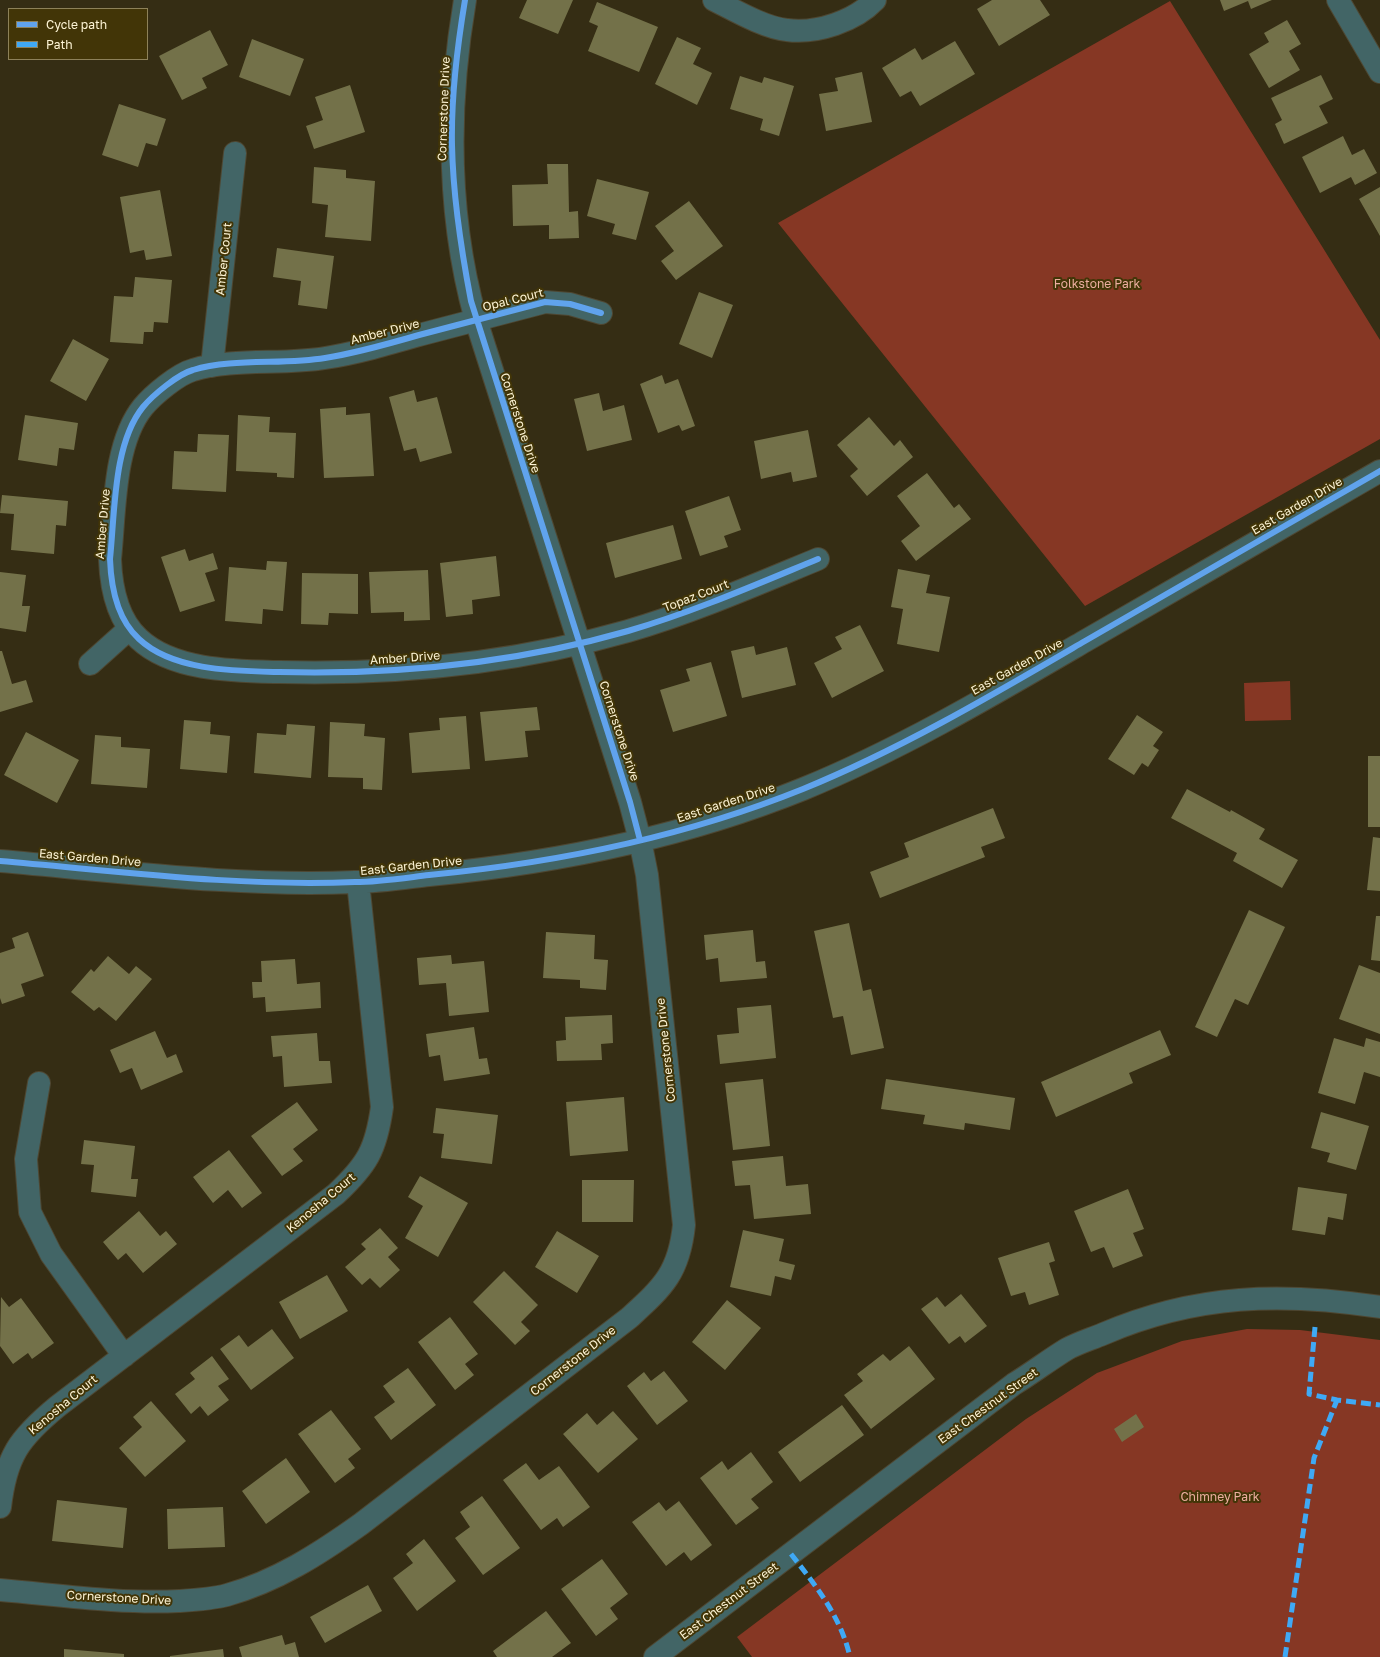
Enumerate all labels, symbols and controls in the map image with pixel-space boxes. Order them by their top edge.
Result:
legend [8,8,148,60]
text: Cycle path [46,17,107,32]
text: Path [46,37,73,52]
street label: Cornerstone Drive [435,57,453,161]
street label: Amber Court [213,222,235,296]
park label: Folkstone Park [1054,277,1140,291]
street label: Opal Court [481,285,545,315]
street label: Amber Drive [349,316,421,348]
street label: Cornerstone Drive [497,371,543,475]
street label: East Garden Drive [1249,474,1345,538]
street label: Amber Drive [93,488,113,560]
street label: Topaz Court [661,577,731,615]
street label: East Garden Drive [969,636,1065,698]
street label: Amber Drive [369,648,441,668]
street label: Cornerstone Drive [596,679,642,783]
street label: East Garden Drive [675,780,777,826]
street label: East Garden Drive [38,846,142,870]
street label: East Garden Drive [359,853,463,879]
street label: Cornerstone Drive [653,997,679,1103]
street label: Kenosha Court [284,1170,358,1236]
street label: Cornerstone Drive [527,1323,619,1399]
street label: East Chestnut Street [935,1365,1041,1447]
street label: Kenosha Court [26,1372,100,1438]
park label: Chimney Park [1180,1490,1260,1504]
street label: East Chestnut Street [677,1559,781,1643]
street label: Cornerstone Drive [66,1588,172,1608]

